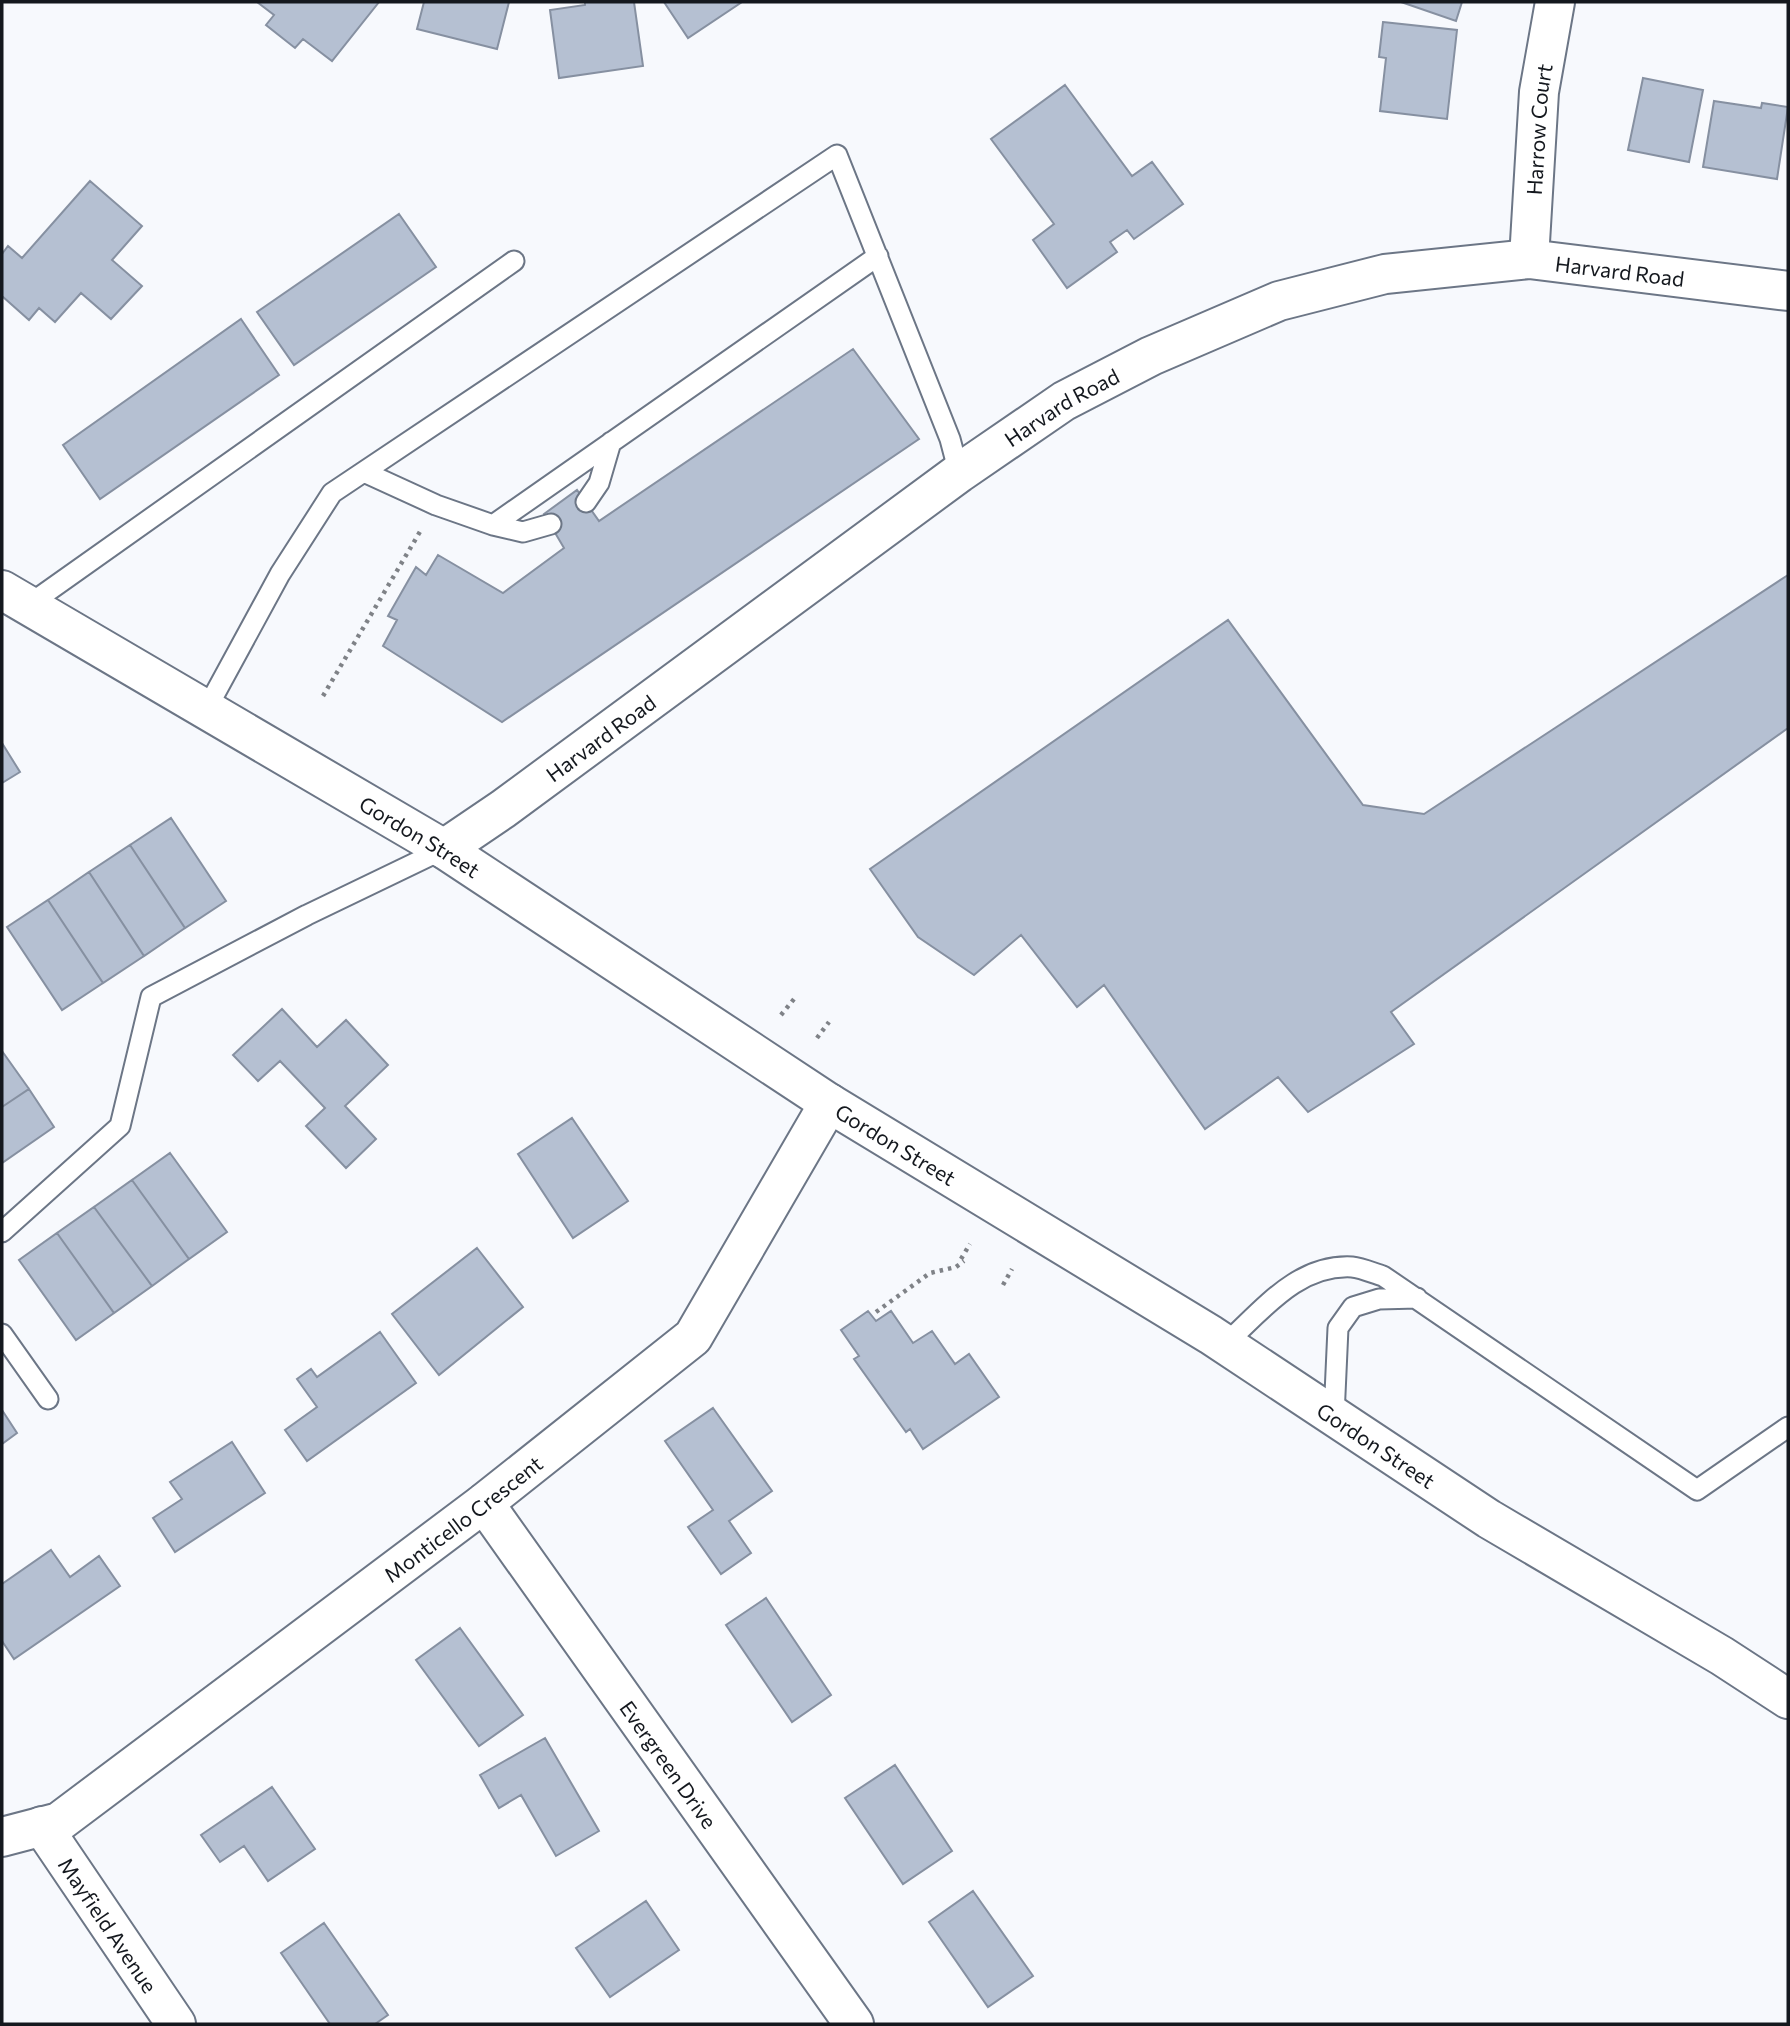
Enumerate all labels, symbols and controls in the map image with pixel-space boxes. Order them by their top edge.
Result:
street label: Harrow Court [1520,62,1556,196]
street label: Harvard Road [1554,250,1686,291]
street label: Harvard Road [999,362,1123,451]
street label: Harvard Road [540,689,660,786]
street label: Gordon Street [355,790,485,882]
street label: Gordon Street [831,1098,961,1190]
street label: Gordon Street [1313,1397,1440,1493]
street label: Monticello Crescent [378,1450,547,1587]
street label: Evergreen Drive [616,1695,723,1832]
street label: Mayfield Avenue [54,1852,163,1997]

